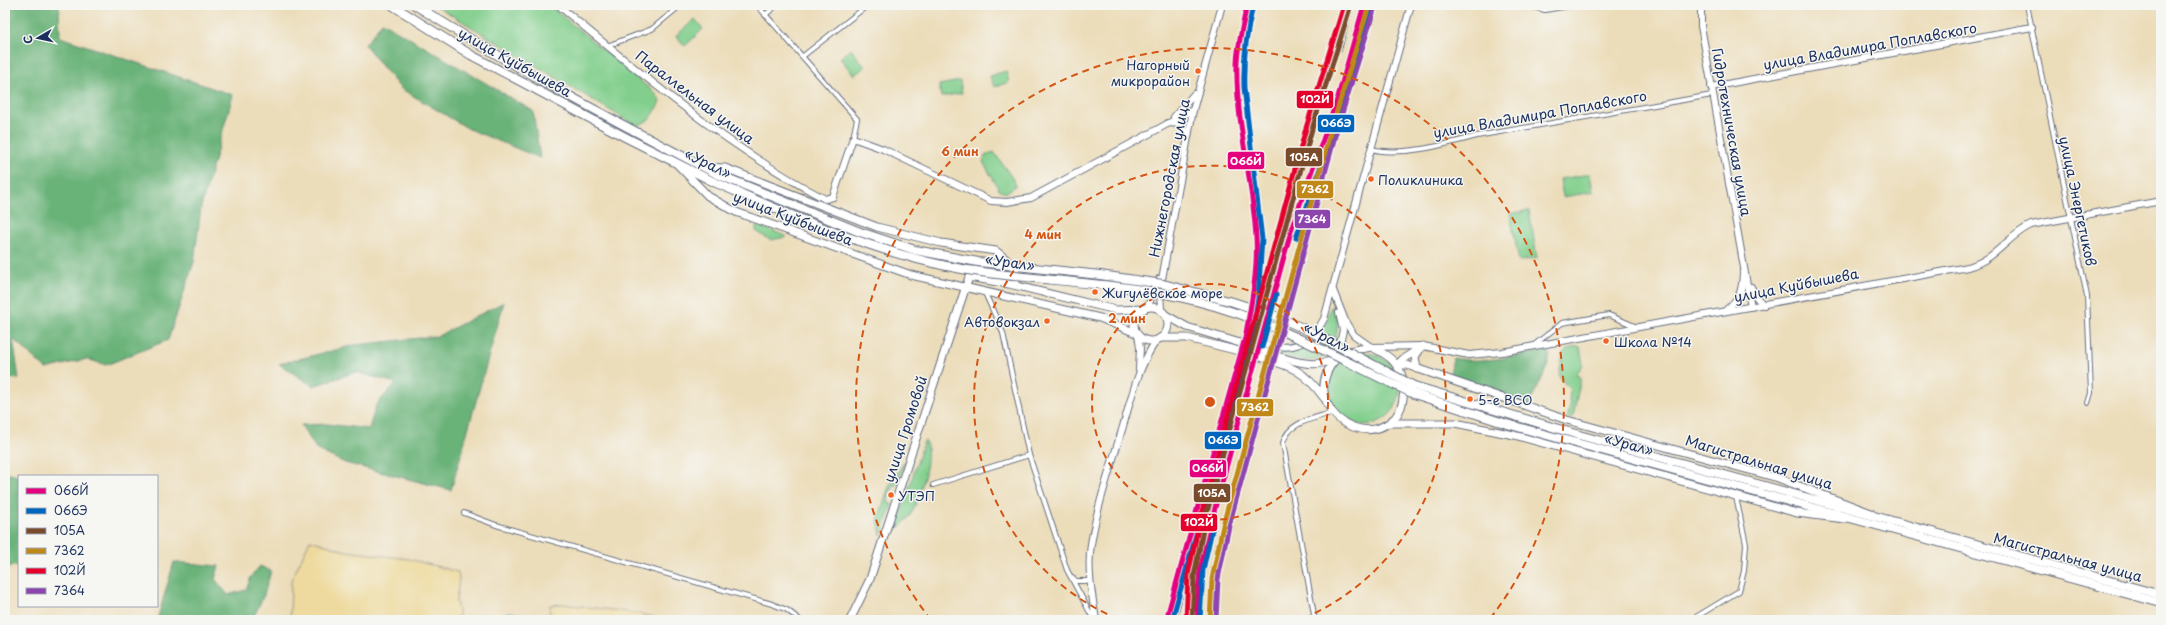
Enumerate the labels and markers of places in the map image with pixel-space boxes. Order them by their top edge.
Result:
place label: Нагорный микрорайон [1111,55,1190,90]
marker: Нагорный микрорайон [1193,66,1203,76]
place label: Поликлиника [1378,170,1464,189]
marker: Поликлиника [1366,174,1376,184]
place label: Жигулёвское море [1101,283,1223,302]
marker: Жигулёвское море [1090,287,1100,297]
place label: Автовокзал [964,312,1040,331]
marker: Автовокзал [1042,316,1052,326]
place label: Школа №14 [1614,332,1692,351]
marker: Школа №14 [1601,336,1611,346]
place label: 5-е ВСО [1478,390,1532,409]
marker: 5-е ВСО [1465,394,1475,404]
centre of rings [1203,395,1217,409]
place label: УТЭП [898,486,935,505]
marker: УТЭП [886,490,896,500]

